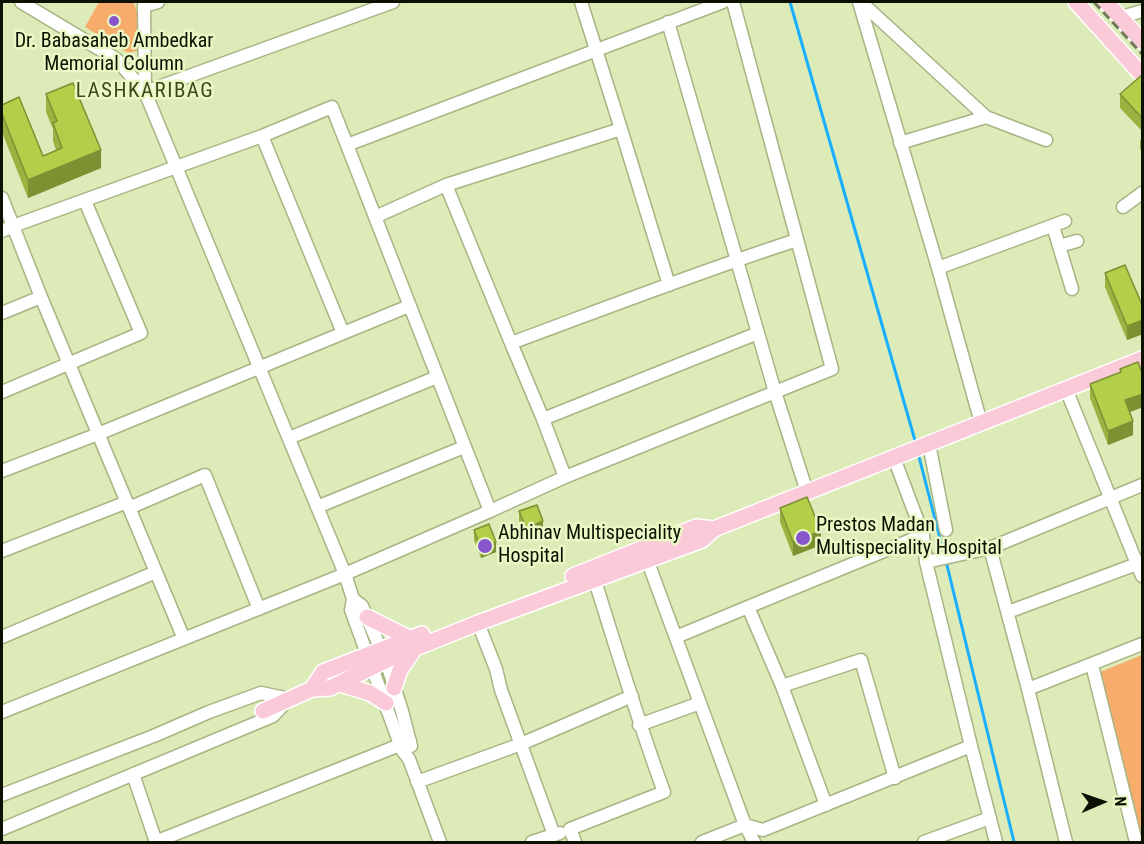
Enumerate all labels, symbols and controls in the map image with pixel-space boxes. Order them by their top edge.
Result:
marker: Dr. Babasaheb Ambedkar Memorial Column [107,14,121,28]
place label: Dr. Babasaheb Ambedkar Memorial Column [15,30,213,77]
district label: LASHKARIBAG [76,79,214,105]
place label: Prestos Madan Multispeciality Hospital [816,514,1002,561]
place label: Abhinav Multispeciality Hospital [498,522,681,569]
marker: Prestos Madan Multispeciality Hospital [794,529,812,547]
marker: Abhinav Multispeciality Hospital [476,537,494,555]
north arrow [1072,772,1132,832]
text: N [1111,796,1130,807]

